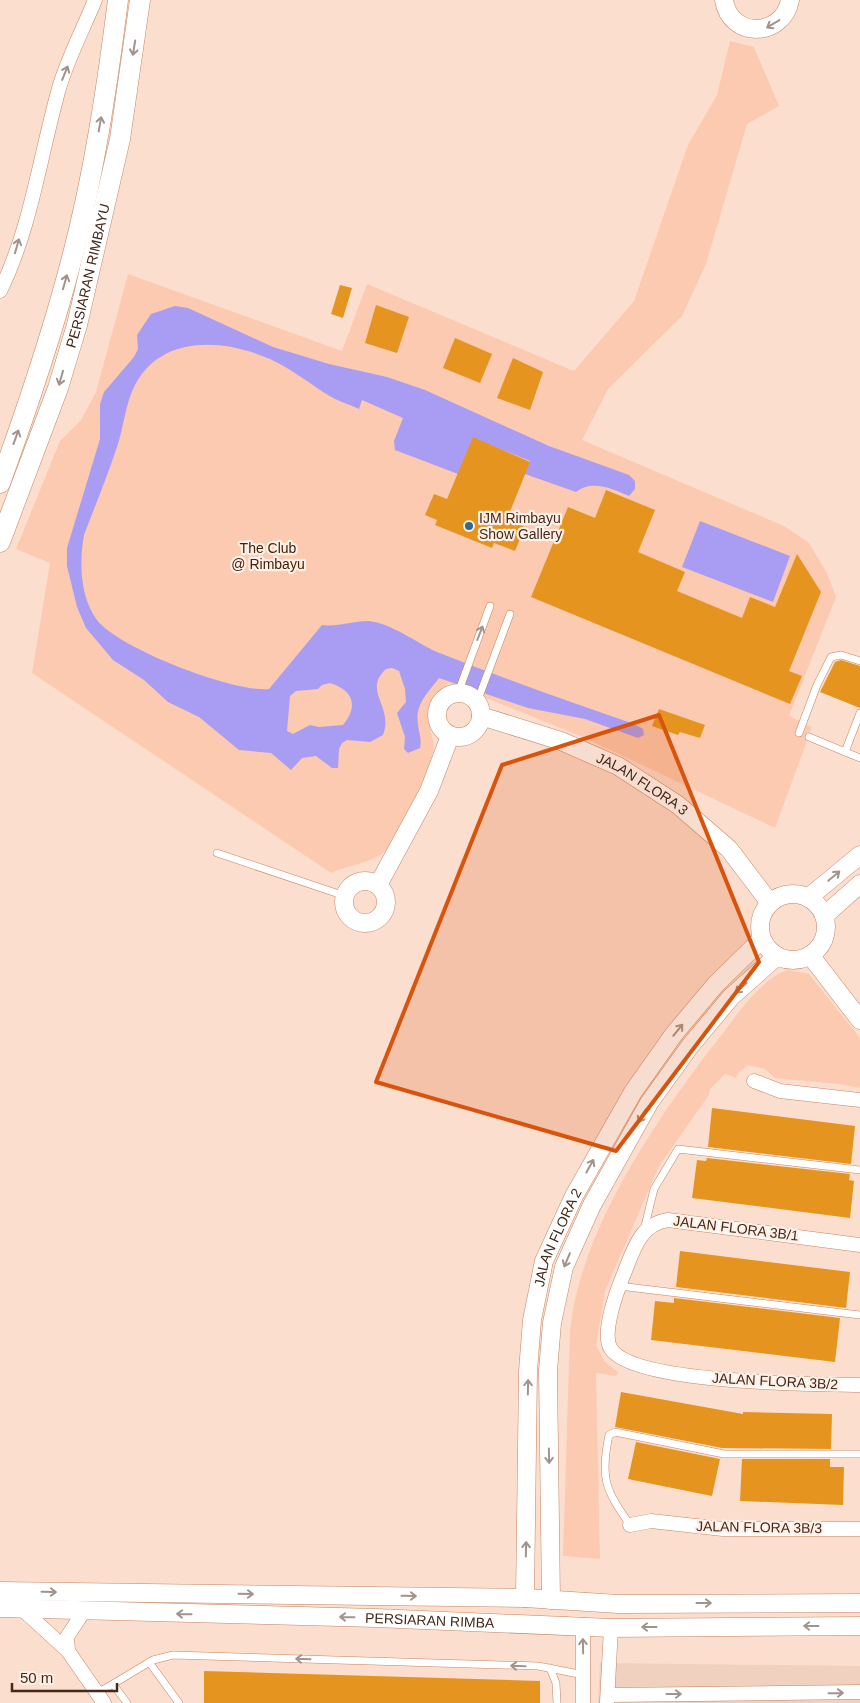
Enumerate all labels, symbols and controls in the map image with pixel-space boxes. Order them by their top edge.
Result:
one-way arrow [767,19,781,29]
one-way arrow [128,40,138,56]
one-way arrow [62,65,71,80]
one-way arrow [96,116,105,132]
street label: PERSIARAN RIMBAYU [63,202,113,350]
one-way arrow [13,238,23,254]
one-way arrow [61,275,70,291]
one-way arrow [56,369,66,385]
one-way arrow [12,430,21,445]
place label: IJM Rimbayu Show Gallery [479,510,562,542]
marker: IJM Rimbayu Show Gallery [463,520,475,532]
park label: The Club @ Rimbayu [231,540,305,572]
one-way arrow [476,626,485,641]
street label: JALAN FLORA 3 [594,750,692,818]
one-way arrow [827,871,840,882]
one-way arrow [734,982,747,994]
one-way arrow [673,1023,684,1036]
one-way arrow [636,1109,646,1123]
one-way arrow [586,1159,596,1174]
street label: JALAN FLORA 2 [531,1185,585,1288]
street label: JALAN FLORA 3B/1 [672,1212,800,1244]
one-way arrow [561,1252,571,1267]
street label: JALAN FLORA 3B/2 [712,1370,839,1392]
one-way arrow [523,1379,533,1395]
one-way arrow [544,1448,554,1464]
street label: JALAN FLORA 3B/3 [696,1518,822,1536]
one-way arrow [521,1541,531,1558]
one-way arrow [40,1587,56,1597]
one-way arrow [238,1589,254,1599]
one-way arrow [400,1591,416,1601]
one-way arrow [696,1598,712,1608]
one-way arrow [176,1609,192,1619]
street label: PERSIARAN RIMBA [365,1610,495,1631]
one-way arrow [339,1612,355,1622]
one-way arrow [641,1622,658,1632]
one-way arrow [804,1622,820,1631]
one-way arrow [578,1639,588,1655]
one-way arrow [295,1655,311,1664]
scale bar [12,1660,118,1692]
one-way arrow [510,1661,526,1671]
text: 50 m [20,1669,53,1686]
one-way arrow [828,1688,844,1697]
one-way arrow [666,1689,682,1699]

